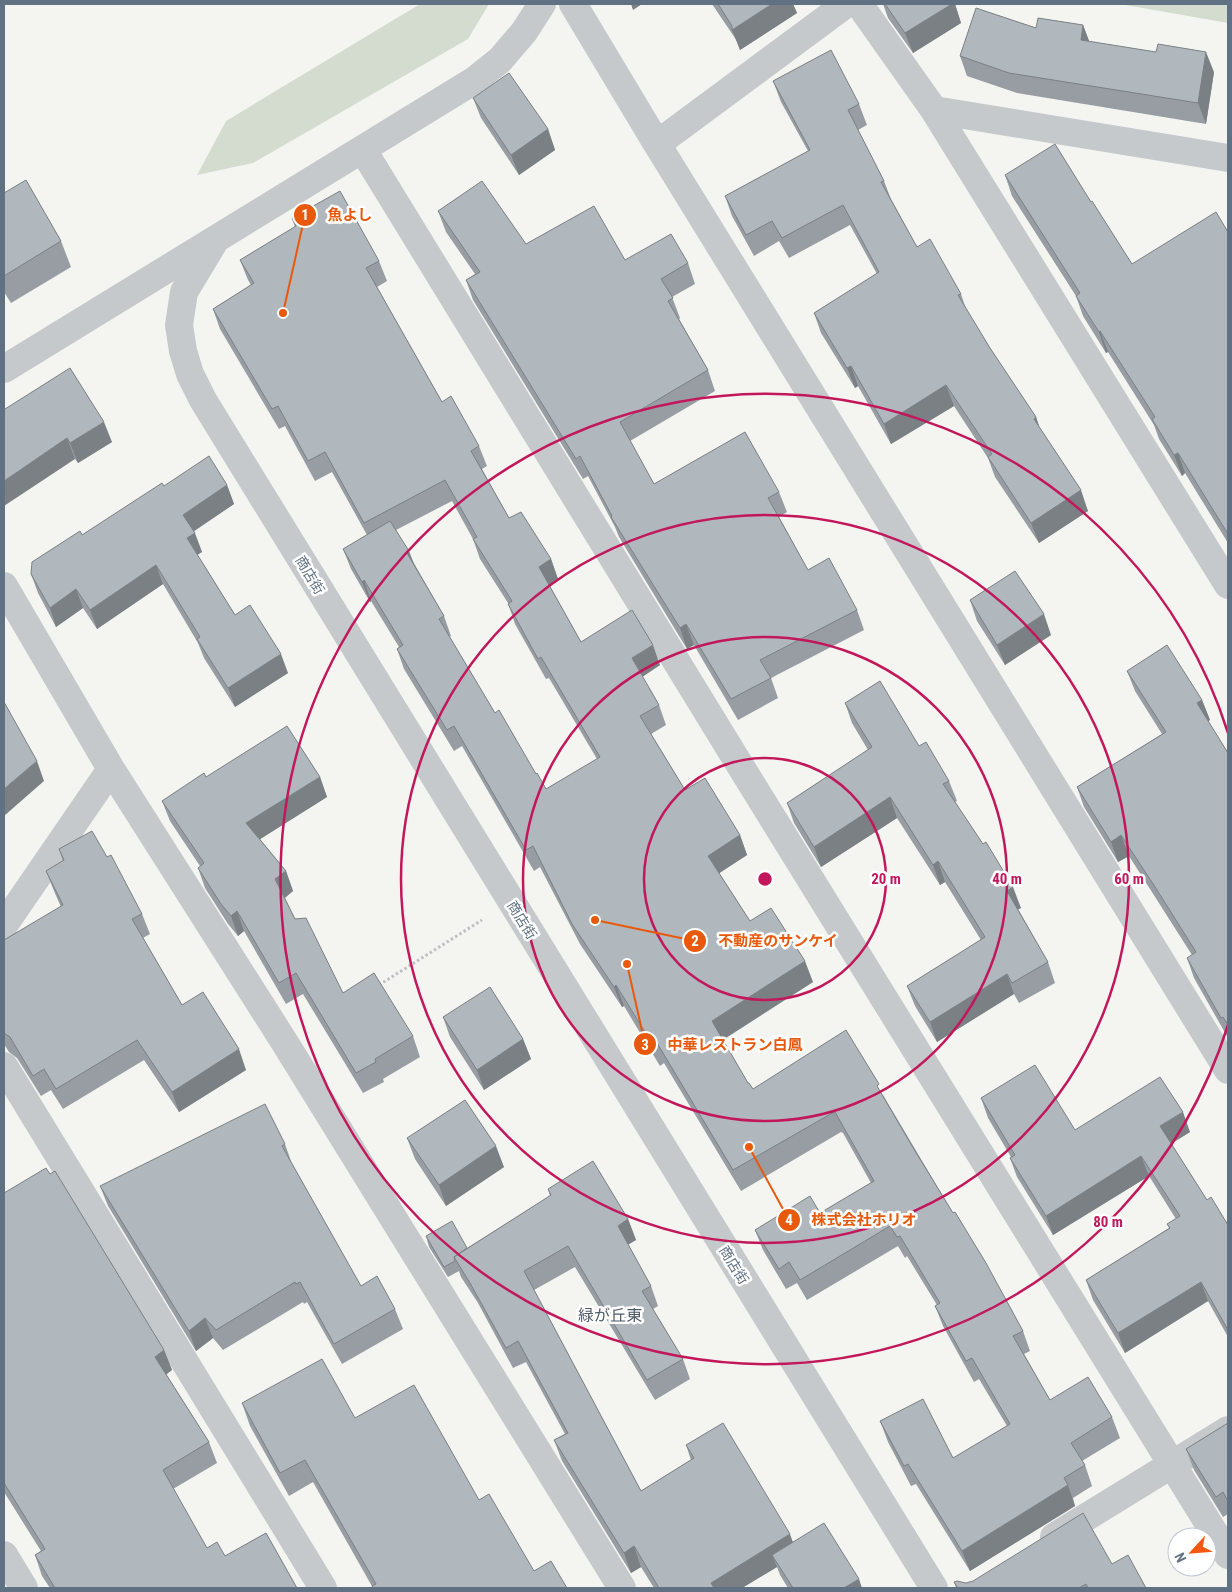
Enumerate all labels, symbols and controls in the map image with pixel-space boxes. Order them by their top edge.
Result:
callout: 魚よし [292,200,382,230]
text: 1 [301,206,309,224]
text: 魚よし [327,206,373,224]
street label: 商店街 [292,553,328,597]
centre of rings [756,870,774,888]
text: 20 m [871,870,901,888]
text: 40 m [992,870,1022,888]
text: 60 m [1114,870,1144,888]
street label: 商店街 [504,898,540,942]
callout: 不動産のサンケイ [683,926,848,956]
text: 2 [691,932,699,950]
text: 不動産のサンケイ [718,932,838,950]
callout: 中華レストラン白鳳 [632,1029,812,1059]
text: 3 [641,1036,649,1054]
text: 中華レストラン白鳳 [667,1036,803,1054]
callout: 株式会社ホリオ [777,1205,927,1235]
text: 4 [785,1211,793,1229]
text: 株式会社ホリオ [811,1211,917,1229]
text: 80 m [1093,1213,1123,1231]
street label: 商店街 [716,1243,752,1287]
district label: 緑が丘東 [578,1306,642,1325]
north arrow [1167,1527,1217,1577]
text: N [1171,1550,1189,1565]

